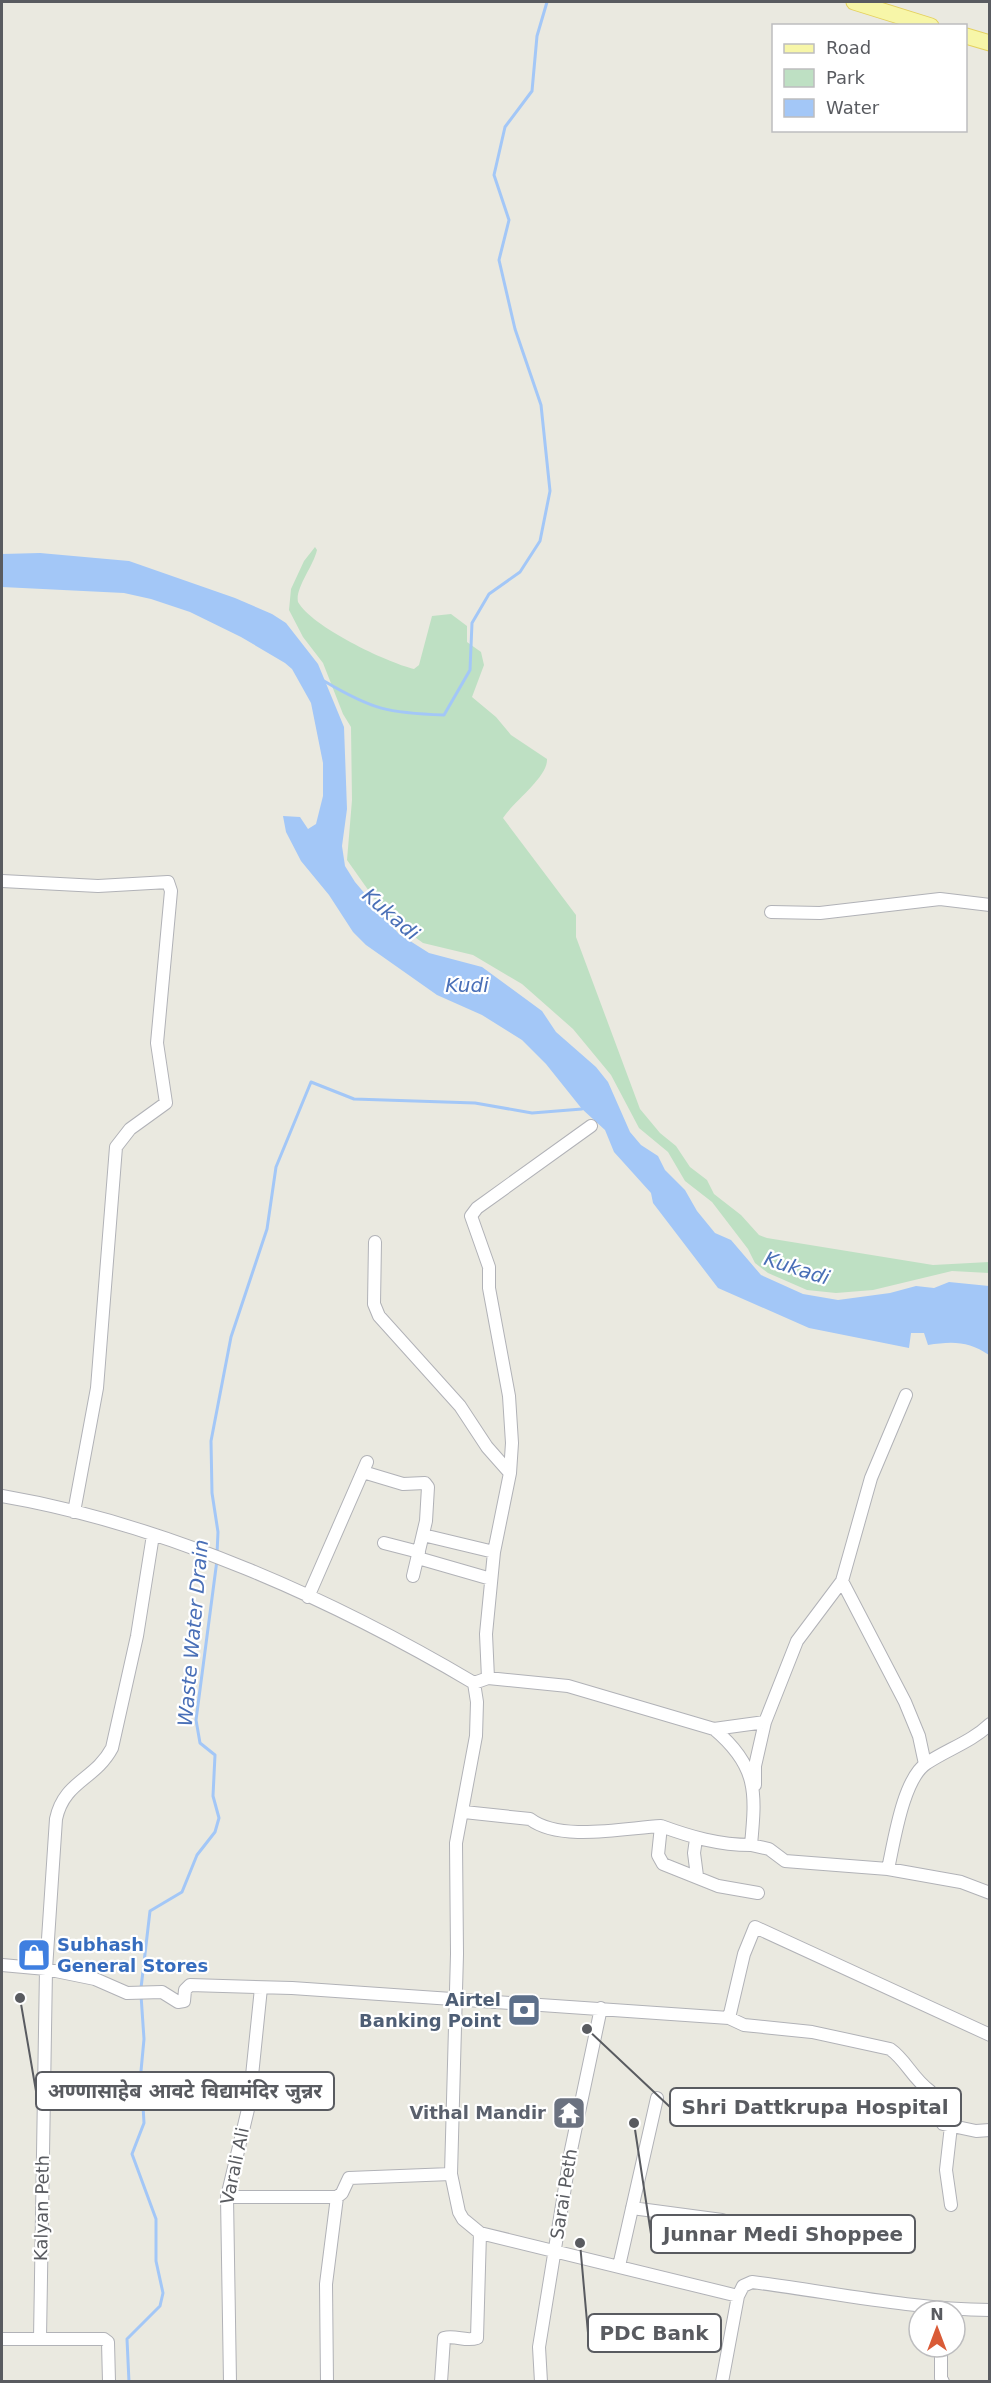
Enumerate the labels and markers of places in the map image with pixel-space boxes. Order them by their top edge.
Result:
place label: Subhash General Stores [57,1934,208,1976]
shop icon: Subhash General Stores [16,1937,52,1973]
place label: Airtel Banking Point [359,1989,501,2031]
bank icon: Airtel Banking Point [506,1992,542,2028]
callout: अण्णासाहेब आवटे विद्यामंदिर जुन्नर [36,2072,334,2110]
callout: Shri Dattkrupa Hospital [670,2088,961,2126]
temple icon: Vithal Mandir [551,2095,587,2131]
place label: Vithal Mandir [409,2102,546,2123]
callout: Junnar Medi Shoppee [651,2215,915,2253]
callout: PDC Bank [588,2314,721,2352]

